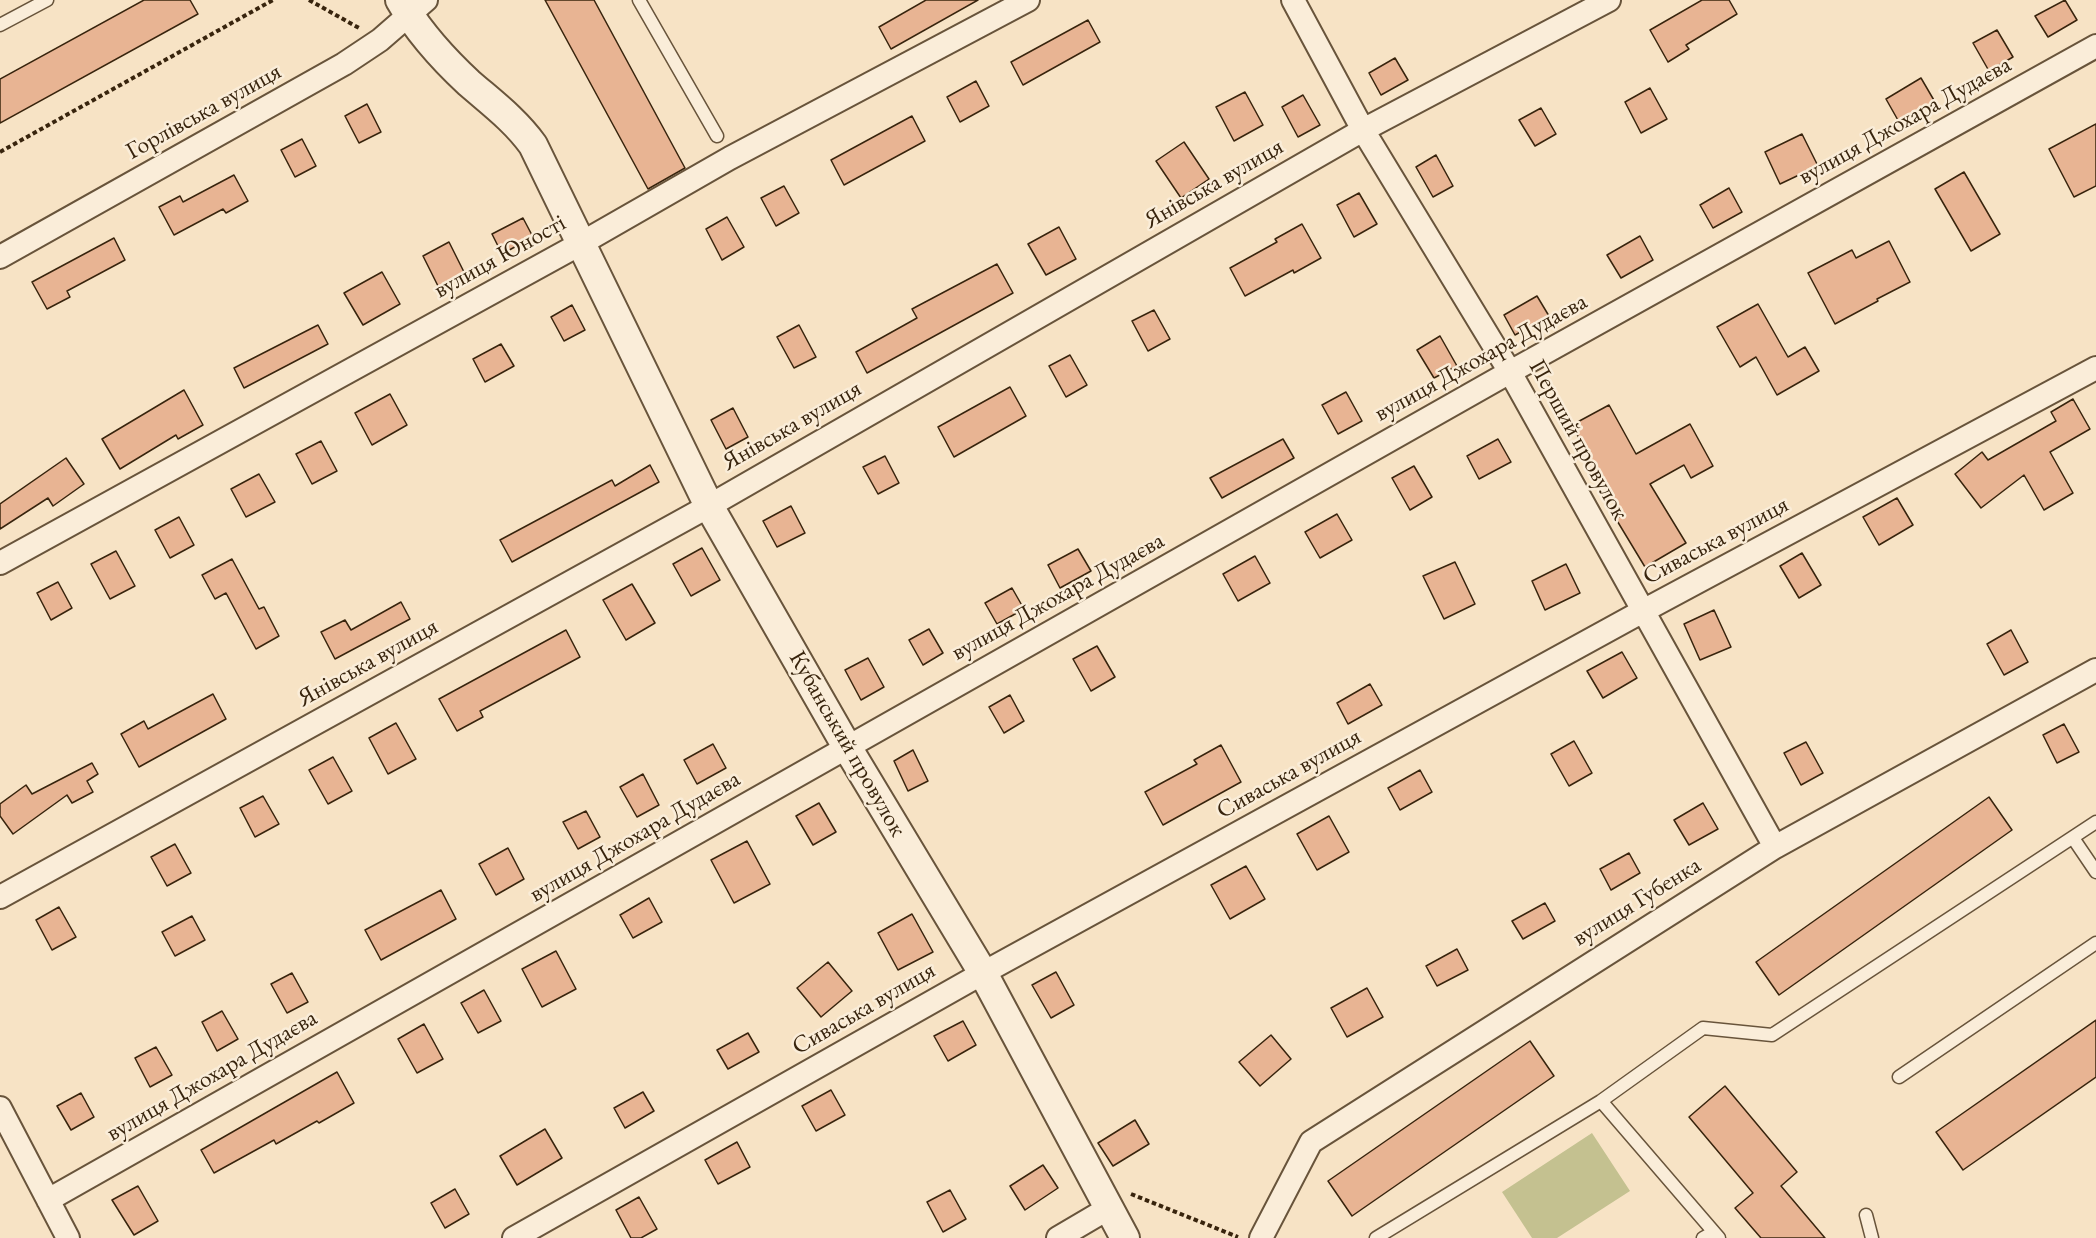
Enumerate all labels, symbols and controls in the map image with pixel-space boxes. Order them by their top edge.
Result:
street label: вулиця Джохара Дудаєва [1794,51,2016,191]
street label: Горлівська вулиця [121,58,287,166]
street label: Янівська вулиця [1139,133,1289,235]
street label: вулиця Юності [429,209,571,305]
street label: вулиця Джохара Дудаєва [1370,288,1592,428]
street label: Перший провулок [1522,355,1634,525]
street label: Янівська вулиця [717,375,867,477]
street label: Сиваська вулиця [1638,491,1794,591]
street label: вулиця Джохара Дудаєва [947,527,1169,667]
street label: Янівська вулиця [293,613,443,713]
street label: Кубанський провулок [782,646,912,842]
street label: Сиваська вулиця [1212,722,1366,826]
street label: вулиця Джохара Дудаєва [524,765,746,909]
street label: вулиця Губенка [1567,851,1707,953]
street label: Сиваська вулиця [787,956,941,1062]
street label: вулиця Джохара Дудаєва [101,1004,323,1148]

